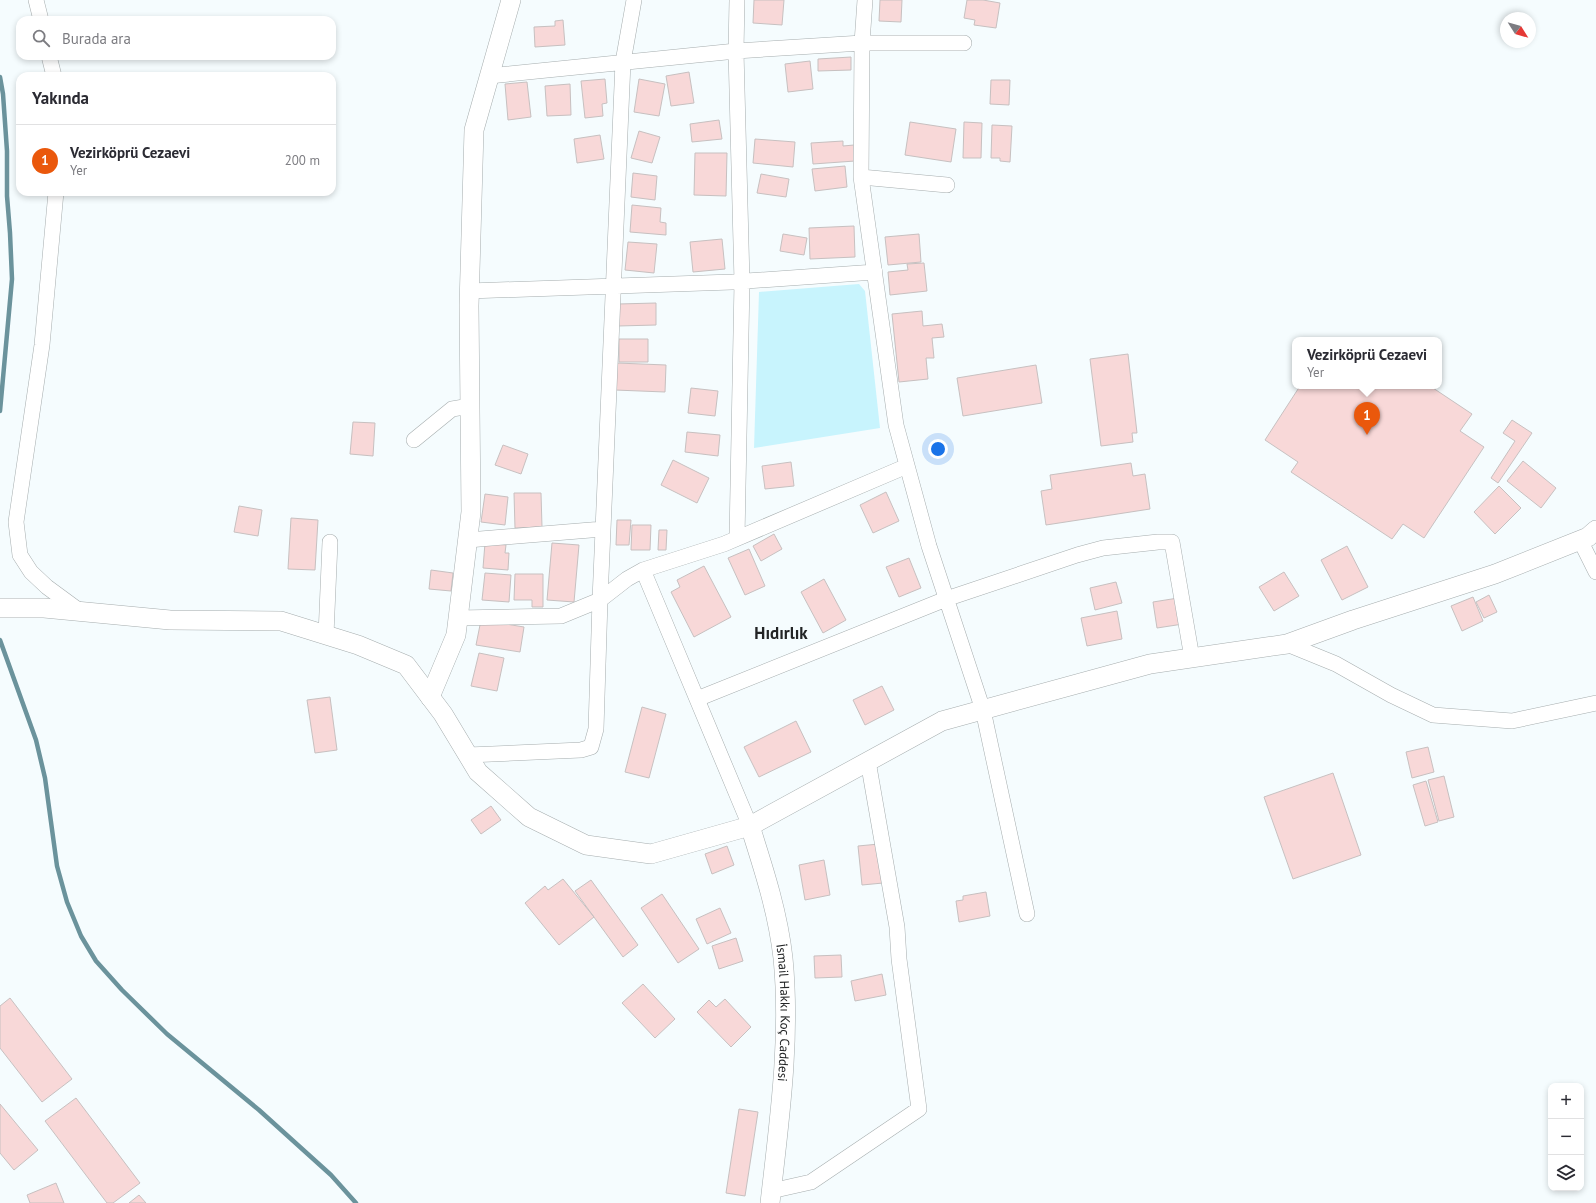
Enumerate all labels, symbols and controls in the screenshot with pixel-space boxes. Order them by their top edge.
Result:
north arrow [1500,12,1536,48]
search box [16,16,336,60]
icon: search [30,27,52,49]
text: Burada ara [62,29,131,48]
text: Yakında [32,87,89,109]
text: Vezirköprü Cezaevi [70,143,190,162]
text: 1 [41,152,49,169]
text: 200 m [285,152,320,169]
text: Yer [70,162,87,179]
popup [1292,337,1442,389]
text: Vezirköprü Cezaevi [1307,345,1427,364]
text: Yer [1307,364,1324,381]
pin: 1 [1354,402,1380,435]
your location [928,439,948,459]
district label: Hıdırlık [754,622,808,644]
street label: İsmail Hakkı Koç Caddesi [772,943,794,1082]
map controls [1548,1083,1584,1191]
button: + [1548,1083,1584,1119]
button: − [1548,1119,1584,1155]
button: layers [1548,1155,1584,1191]

